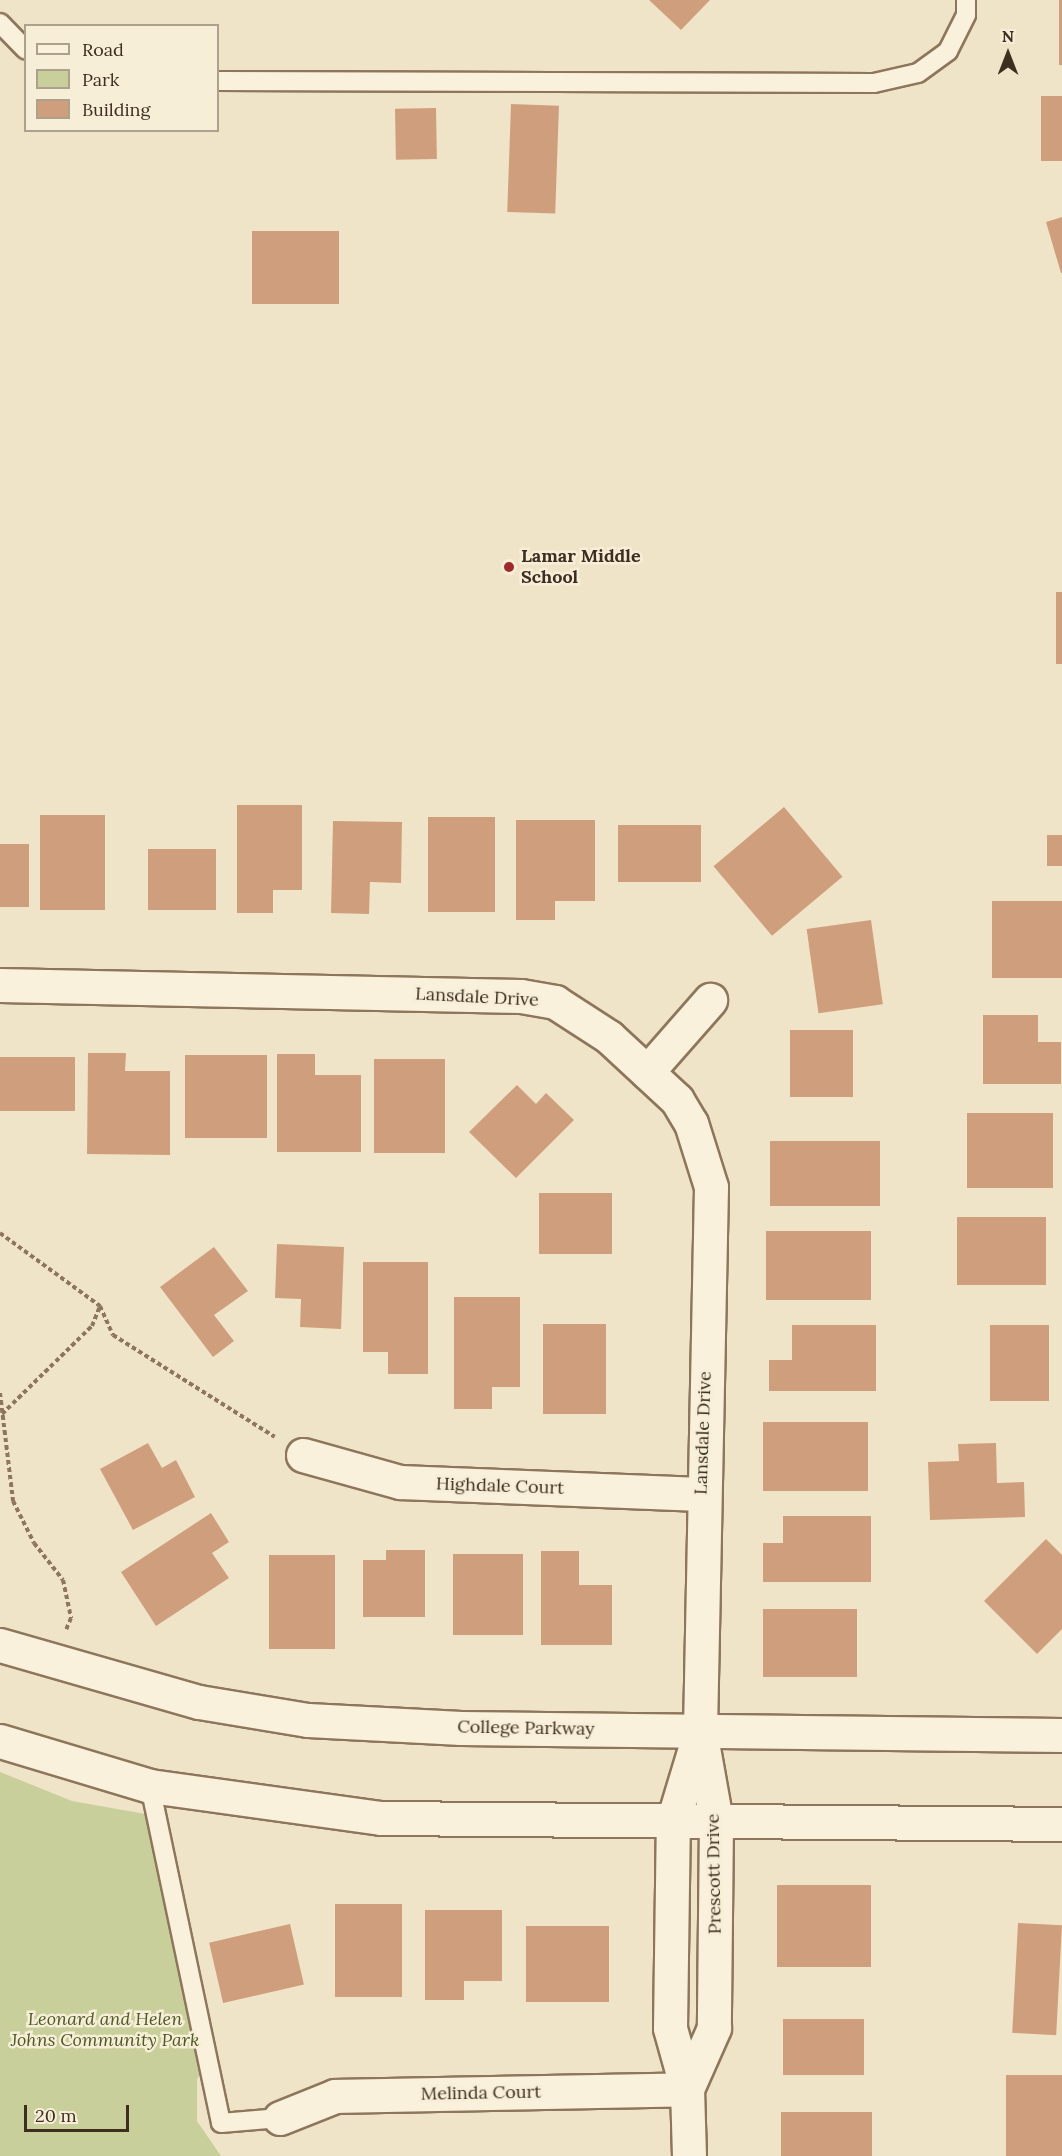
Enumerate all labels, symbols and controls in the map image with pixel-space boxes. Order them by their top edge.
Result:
legend [24,24,219,132]
north arrow [978,24,1038,84]
text: N [1002,26,1014,46]
text: Road [82,38,124,61]
text: Park [82,68,119,91]
text: Building [82,98,150,121]
place label: Lamar Middle School [521,546,641,588]
marker: Lamar Middle School [502,560,516,574]
street label: Lansdale Drive [415,983,539,1011]
street label: Lansdale Drive [690,1371,716,1495]
street label: Highdale Court [436,1473,564,1499]
street label: College Parkway [457,1716,595,1740]
street label: Prescott Drive [702,1814,726,1934]
park label: Leonard and Helen Johns Community Park [11,2009,199,2052]
street label: Melinda Court [421,2081,541,2105]
scale bar [27,2093,132,2131]
text: 20 m [35,2104,77,2127]

